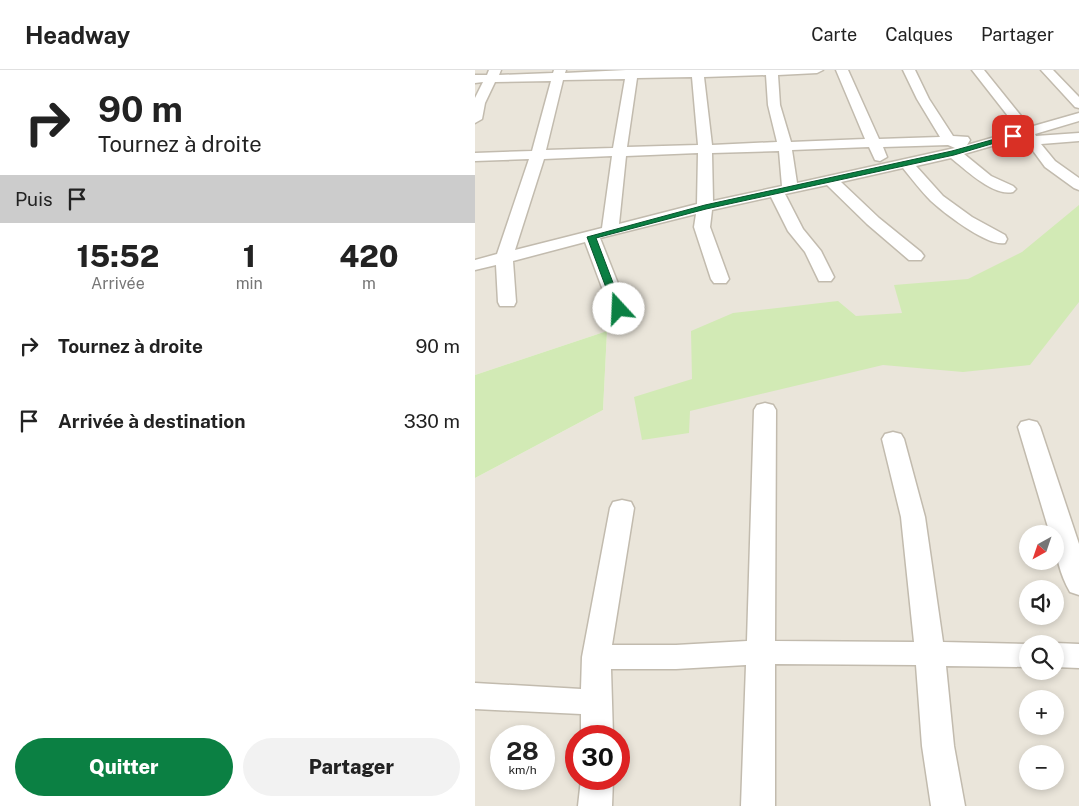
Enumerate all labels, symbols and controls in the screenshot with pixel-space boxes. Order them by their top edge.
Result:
text: Headway [25,21,130,49]
text: Carte [811,24,857,45]
text: Calques [885,24,953,45]
text: Partager [981,24,1054,45]
text: 90 m [98,89,183,130]
icon: right [15,90,80,155]
pin [992,115,1034,157]
icon: arrive [999,122,1027,150]
text: Tournez à droite [98,131,262,157]
icon: arrive [63,185,91,213]
text: Puis [15,188,53,210]
text: 15:52 [76,238,159,274]
text: 1 [243,238,256,274]
text: 420 [339,238,399,274]
text: Arrivée [91,274,145,293]
text: min [236,274,263,293]
text: m [362,274,376,293]
position arrow [592,282,644,334]
icon: right [15,332,43,360]
text: Tournez à droite [58,335,203,357]
text: 90 m [416,335,460,357]
icon: arrive [15,407,43,435]
text: Arrivée à destination [58,410,246,432]
text: 330 m [404,410,460,432]
north arrow [1019,525,1064,570]
map controls [1019,525,1064,790]
button: sound [1019,580,1064,625]
button: search [1019,635,1064,680]
button: + [1019,690,1064,735]
speed limit sign: 30 [565,725,630,790]
text: 28 [506,736,539,766]
button: Quitter [15,738,233,796]
button: Partager [243,738,460,796]
button: − [1019,745,1064,790]
text: km/h [508,763,537,777]

